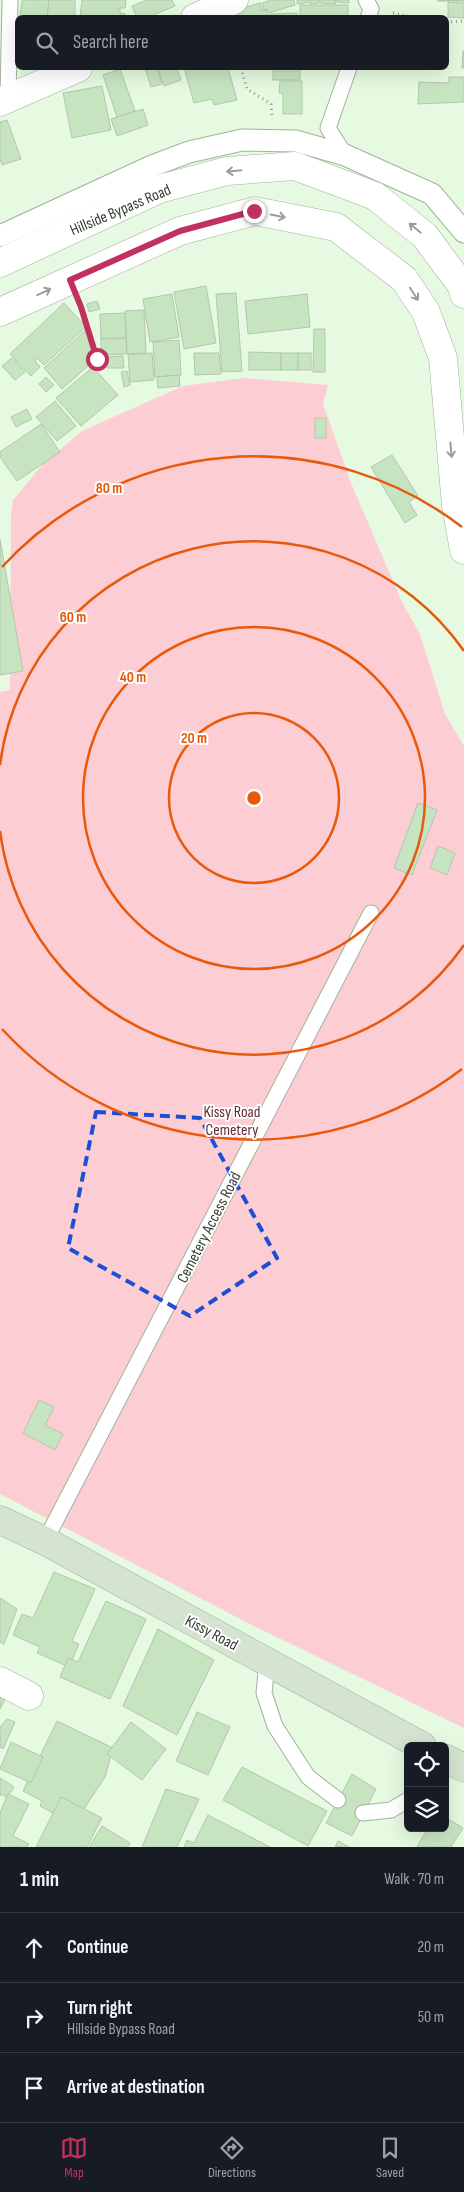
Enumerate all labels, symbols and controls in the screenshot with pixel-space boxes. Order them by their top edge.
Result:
search box [15,15,449,70]
icon: search [33,29,61,57]
text: Search here [73,31,149,54]
one-way arrow [227,166,243,176]
street label: Hillside Bypass Road [67,181,174,240]
route end [243,200,266,223]
one-way arrow [270,212,286,221]
one-way arrow [409,222,422,233]
one-way arrow [36,286,51,296]
one-way arrow [409,287,419,301]
route start [86,348,109,371]
one-way arrow [446,442,456,458]
text: 80 m [96,479,122,498]
text: 60 m [60,608,86,627]
text: 40 m [120,668,146,687]
text: 20 m [181,729,207,748]
centre of rings [245,789,263,807]
park label: Kissy Road Cemetery [204,1103,260,1140]
street label: Cemetery Access Road [173,1169,246,1286]
street label: Kissy Road [182,1612,241,1655]
map controls [404,1742,449,1832]
button: locate [404,1742,449,1787]
button: layers [404,1787,449,1832]
text: 1 min [20,1867,59,1892]
text: Walk · 70 m [384,1870,444,1889]
icon: ahead [20,1934,48,1962]
text: Continue [67,1936,128,1959]
text: 20 m [417,1938,444,1957]
text: Turn right [67,1997,132,2020]
icon: right [20,2004,48,2032]
text: 50 m [418,2008,444,2027]
text: Hillside Bypass Road [67,2020,175,2039]
icon: arrive [20,2074,48,2102]
text: Arrive at destination [67,2076,205,2099]
tab: Map [60,2134,88,2181]
tab: Directions [208,2134,256,2181]
tab: Saved [376,2134,404,2181]

